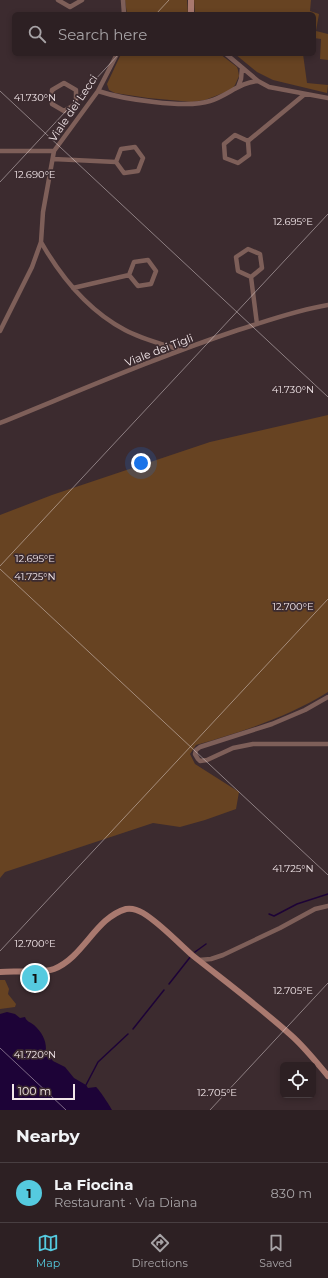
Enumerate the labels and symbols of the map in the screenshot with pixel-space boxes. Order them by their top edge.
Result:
street label: Viale dei Lecci [46,72,101,144]
text: 41.730°N [14,91,56,104]
text: 12.690°E [14,168,56,181]
text: 12.695°E [273,215,313,228]
street label: Viale dei Tigli [123,331,195,369]
text: 41.730°N [272,383,314,396]
your location [131,453,151,473]
text: 12.695°E [15,552,55,565]
text: 41.725°N [14,570,56,583]
text: 12.700°E [272,600,314,613]
text: 41.725°N [272,862,314,875]
text: 12.700°E [14,937,56,950]
pin: 1 [22,963,48,993]
text: 12.705°E [273,984,313,997]
text: 41.720°N [14,1048,56,1061]
scale bar [12,1082,75,1101]
text: 12.705°E [197,1086,237,1099]

